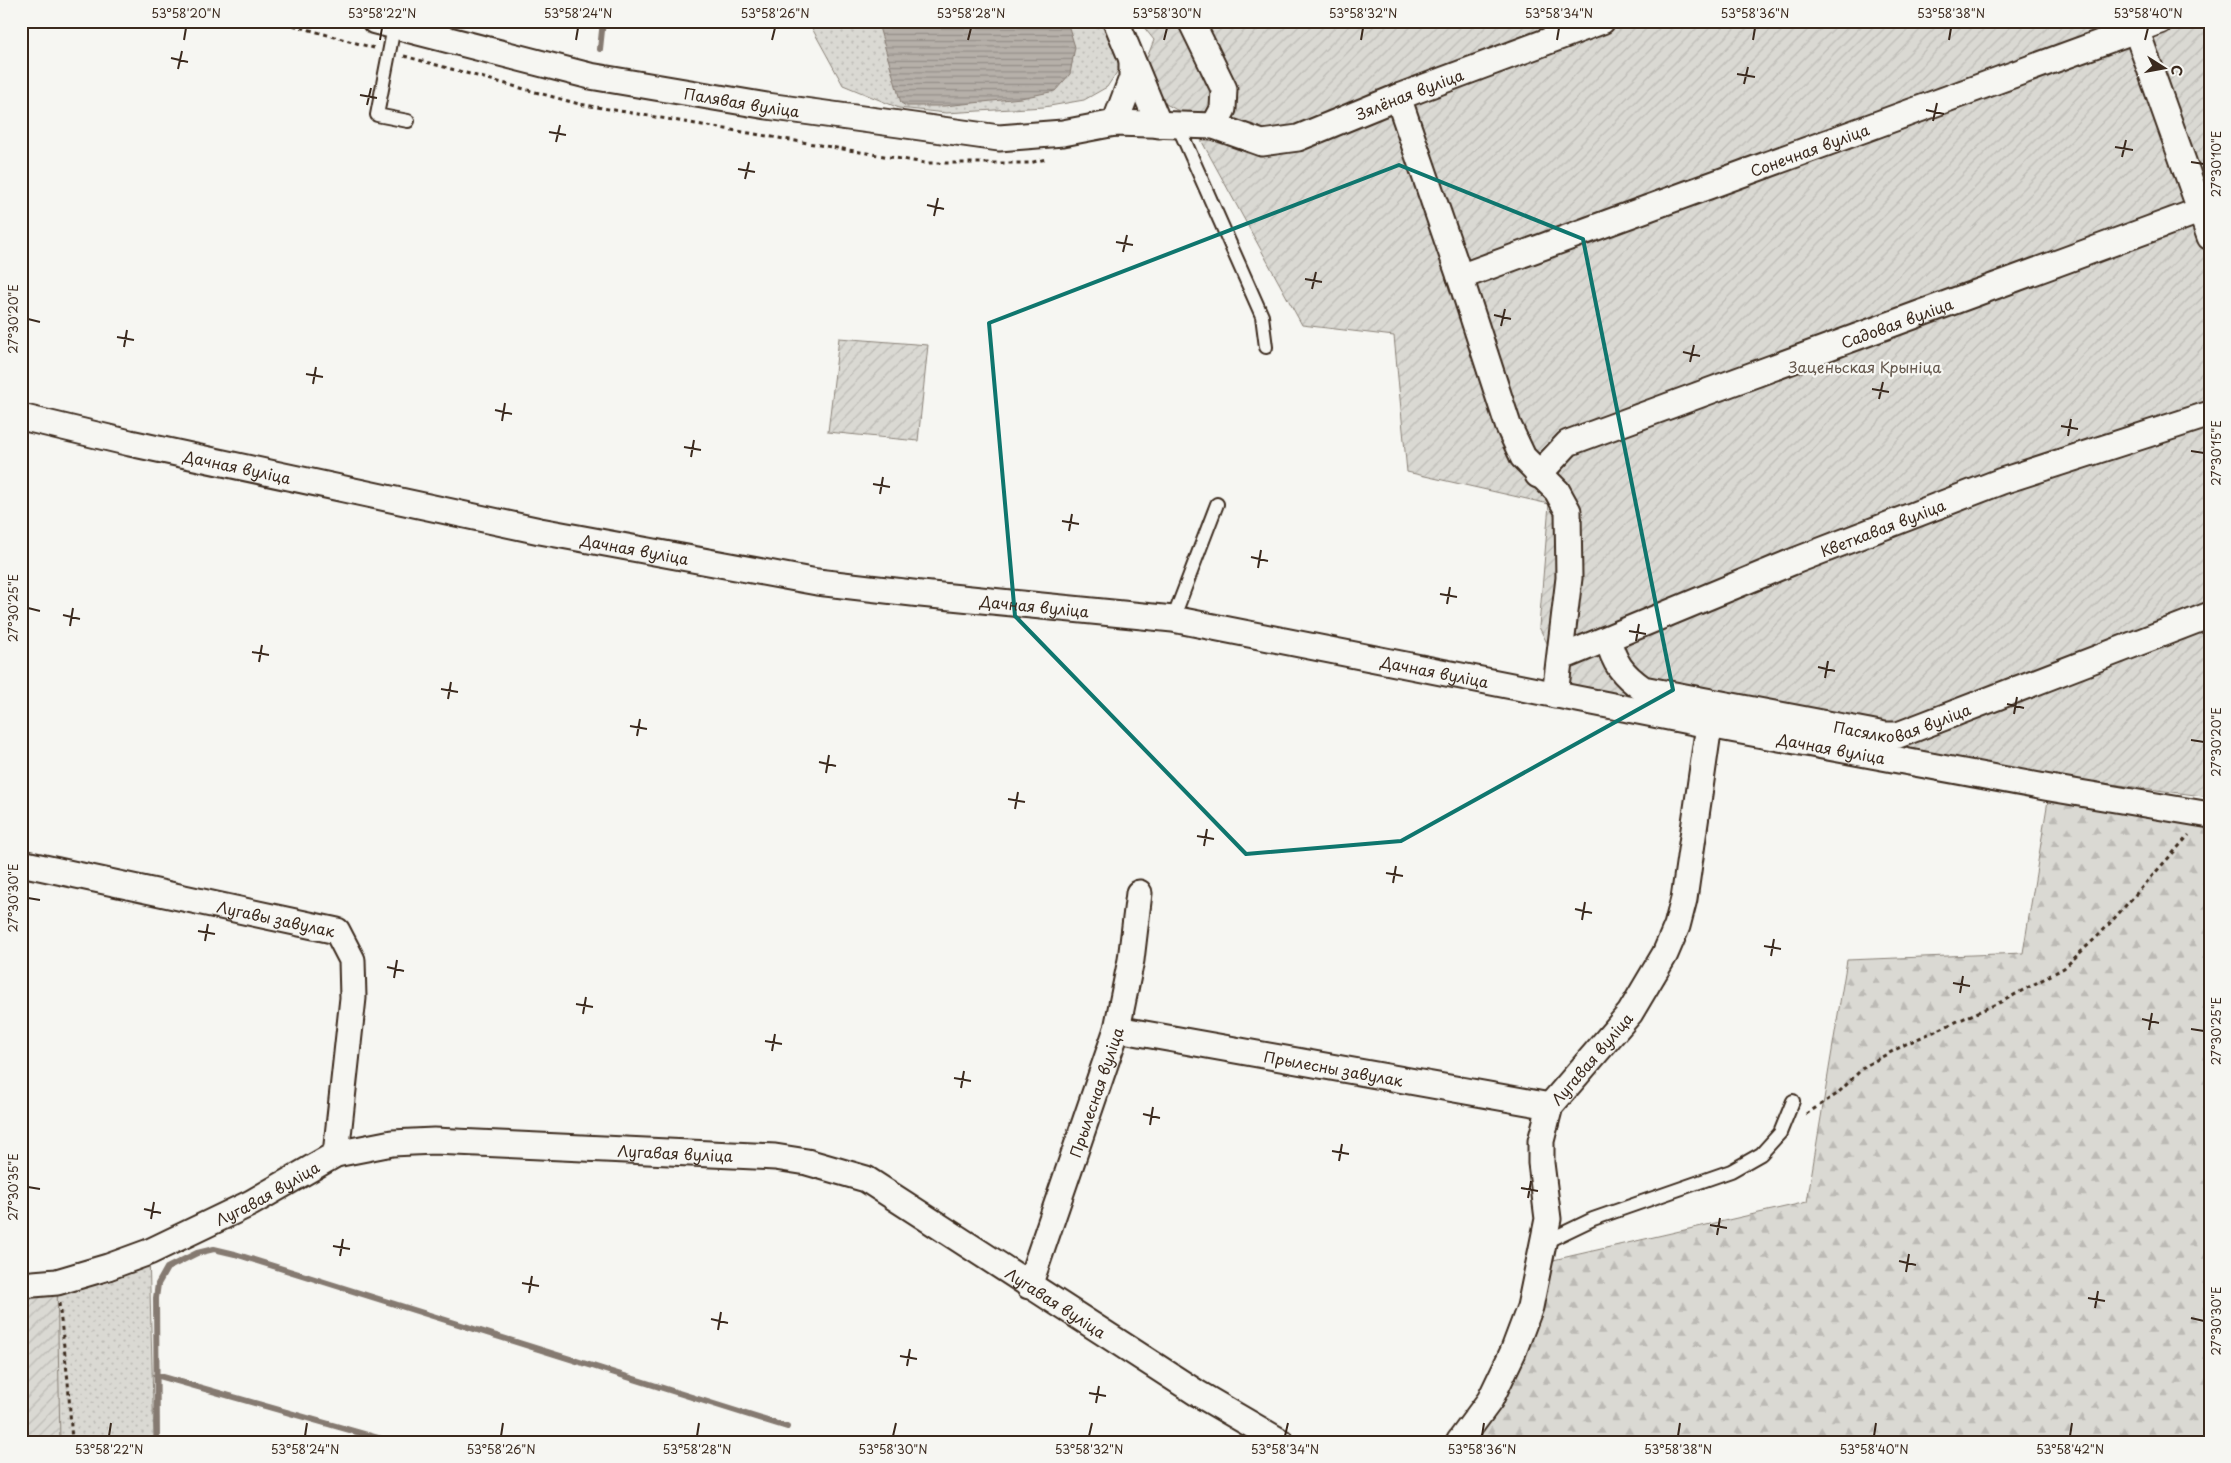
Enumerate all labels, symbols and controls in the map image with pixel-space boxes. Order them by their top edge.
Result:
text: 53°58'20"N [151,4,221,22]
text: 53°58'22"N [348,4,416,22]
text: 53°58'24"N [544,4,612,22]
text: 53°58'26"N [740,4,810,22]
text: 53°58'28"N [937,4,1005,22]
text: 53°58'30"N [1132,4,1202,22]
text: 53°58'32"N [1329,4,1397,22]
text: 53°58'34"N [1525,4,1593,22]
text: 53°58'36"N [1721,4,1789,22]
text: 53°58'38"N [1917,4,1985,22]
text: 53°58'40"N [2113,4,2183,22]
north arrow [2138,42,2188,92]
street label: Зялёная вуліца [1352,62,1467,125]
text: С [2166,63,2189,78]
street label: Палявая вуліца [682,81,802,122]
street label: Сонечная вуліца [1747,117,1873,182]
text: 27°30'10"E [2207,131,2225,197]
text: 27°30'20"E [4,284,22,354]
street label: Садовая вуліца [1837,291,1957,353]
park label: Заценьская Крыніца [1789,355,1942,378]
text: 27°30'15"E [2207,420,2225,486]
street label: Дачная вуліца [181,443,294,489]
street label: Кветкавая вуліца [1816,492,1949,562]
street label: Дачная вуліца [578,527,692,570]
text: 27°30'25"E [4,574,22,642]
street label: Дачная вуліца [978,588,1091,622]
street label: Дачная вуліца [1378,649,1492,693]
street label: Пасялковая вуліца [1832,696,1974,747]
text: 27°30'20"E [2207,707,2225,777]
street label: Дачная вуліца [1775,726,1888,769]
text: 27°30'30"E [4,864,22,932]
street label: Лугавы завулак [215,894,337,942]
text: 27°30'25"E [2207,997,2225,1065]
street label: Лугавая вуліца [1545,1006,1638,1109]
street label: Прылесная вуліца [1062,1023,1129,1160]
street label: Прылесны завулак [1262,1044,1405,1091]
street label: Лугавая вуліца [617,1138,734,1167]
text: 27°30'35"E [4,1153,22,1221]
street label: Лугавая вуліца [211,1154,324,1230]
street label: Лугавая вуліца [1001,1261,1112,1343]
text: 27°30'30"E [2207,1287,2225,1355]
text: 53°58'22"N [75,1440,143,1458]
text: 53°58'24"N [271,1440,339,1458]
text: 53°58'26"N [466,1440,536,1458]
text: 53°58'28"N [663,1440,731,1458]
text: 53°58'30"N [858,1440,928,1458]
text: 53°58'32"N [1055,1440,1123,1458]
text: 53°58'34"N [1251,1440,1319,1458]
text: 53°58'36"N [1448,1440,1516,1458]
text: 53°58'38"N [1644,1440,1712,1458]
text: 53°58'40"N [1839,1440,1909,1458]
text: 53°58'42"N [2036,1440,2104,1458]

